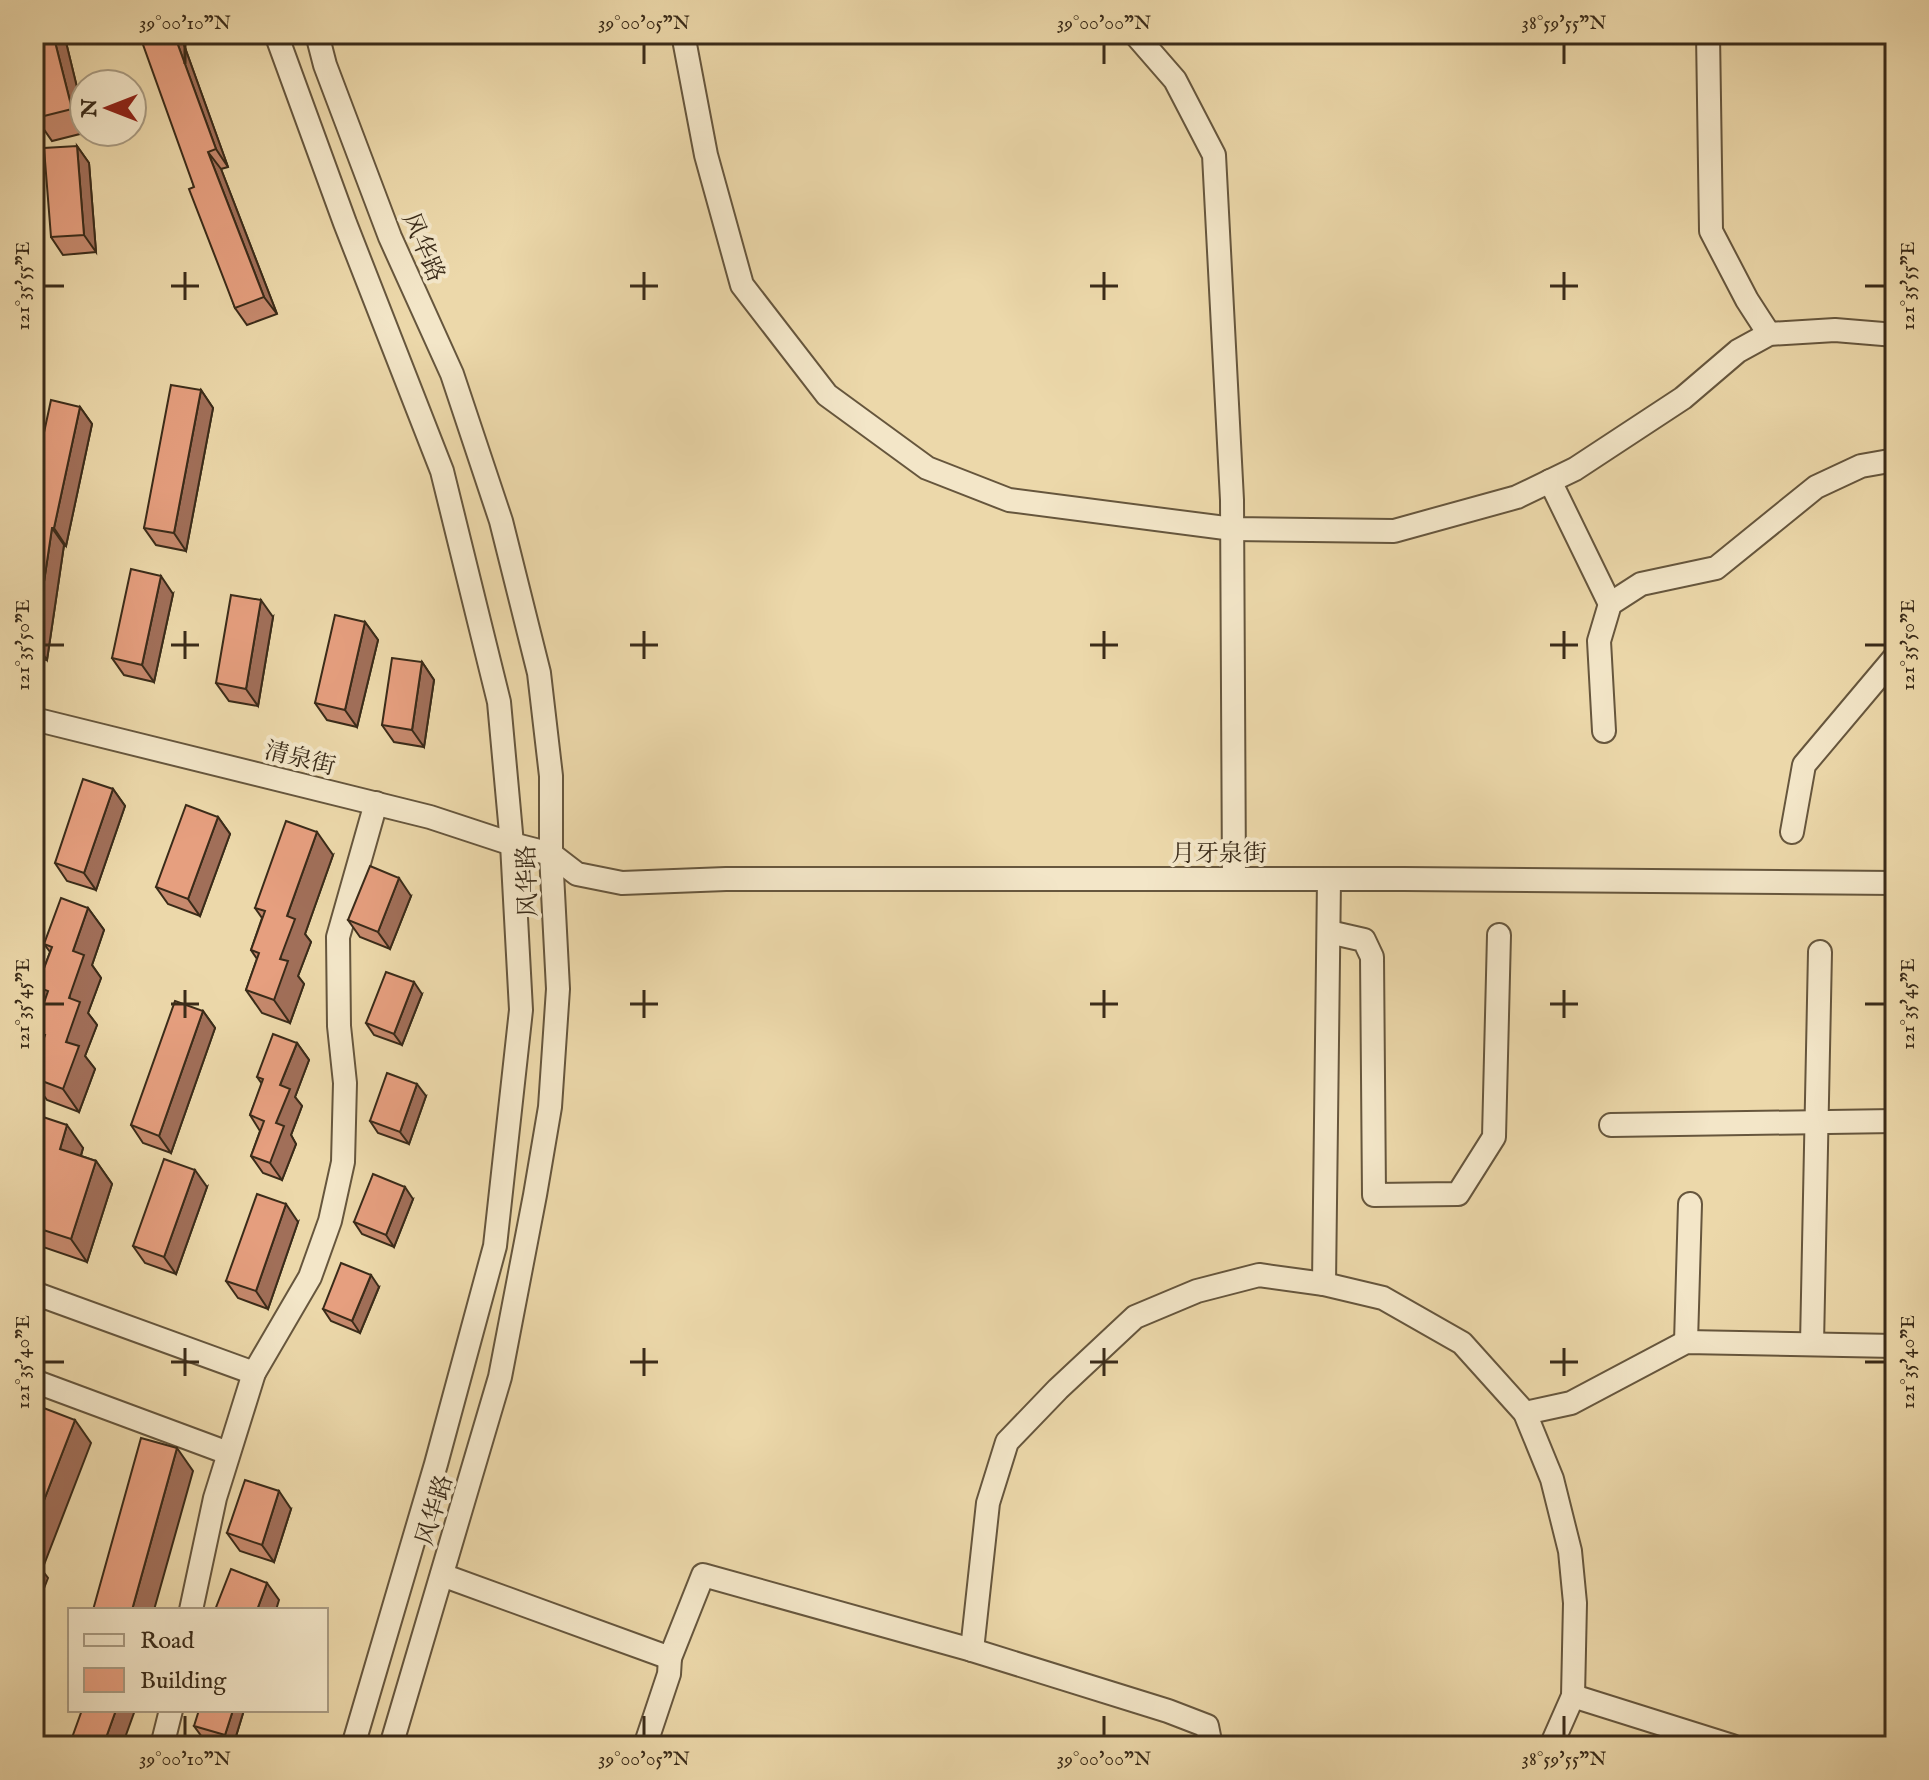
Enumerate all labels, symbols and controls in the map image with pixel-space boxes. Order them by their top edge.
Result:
text: 39°00'10"N [139,11,231,36]
text: 39°00'05"N [598,11,690,36]
text: 39°00'00"N [1057,11,1151,36]
text: 38°59'55"N [1522,11,1606,36]
north arrow [68,68,148,148]
text: N [76,98,104,119]
street label: 风华路 [394,208,451,287]
text: 121°35'55"E [11,241,36,331]
text: 121°35'55"E [1896,241,1921,331]
text: 121°35'50"E [11,599,36,691]
text: 121°35'50"E [1896,599,1921,691]
street label: 清泉街 [261,736,338,783]
street label: 月牙泉街 [1171,839,1267,870]
street label: 风华路 [512,844,545,917]
text: 121°35'45"E [11,958,36,1050]
text: 121°35'45"E [1896,958,1921,1050]
text: 121°35'40"E [11,1315,36,1409]
text: 121°35'40"E [1896,1315,1921,1409]
street label: 风华路 [410,1471,461,1549]
legend [68,1608,328,1712]
text: Road [140,1626,194,1657]
text: Building [140,1666,227,1697]
text: 39°00'10"N [139,1747,231,1772]
text: 39°00'05"N [598,1747,690,1772]
text: 39°00'00"N [1057,1747,1151,1772]
text: 38°59'55"N [1522,1747,1606,1772]

